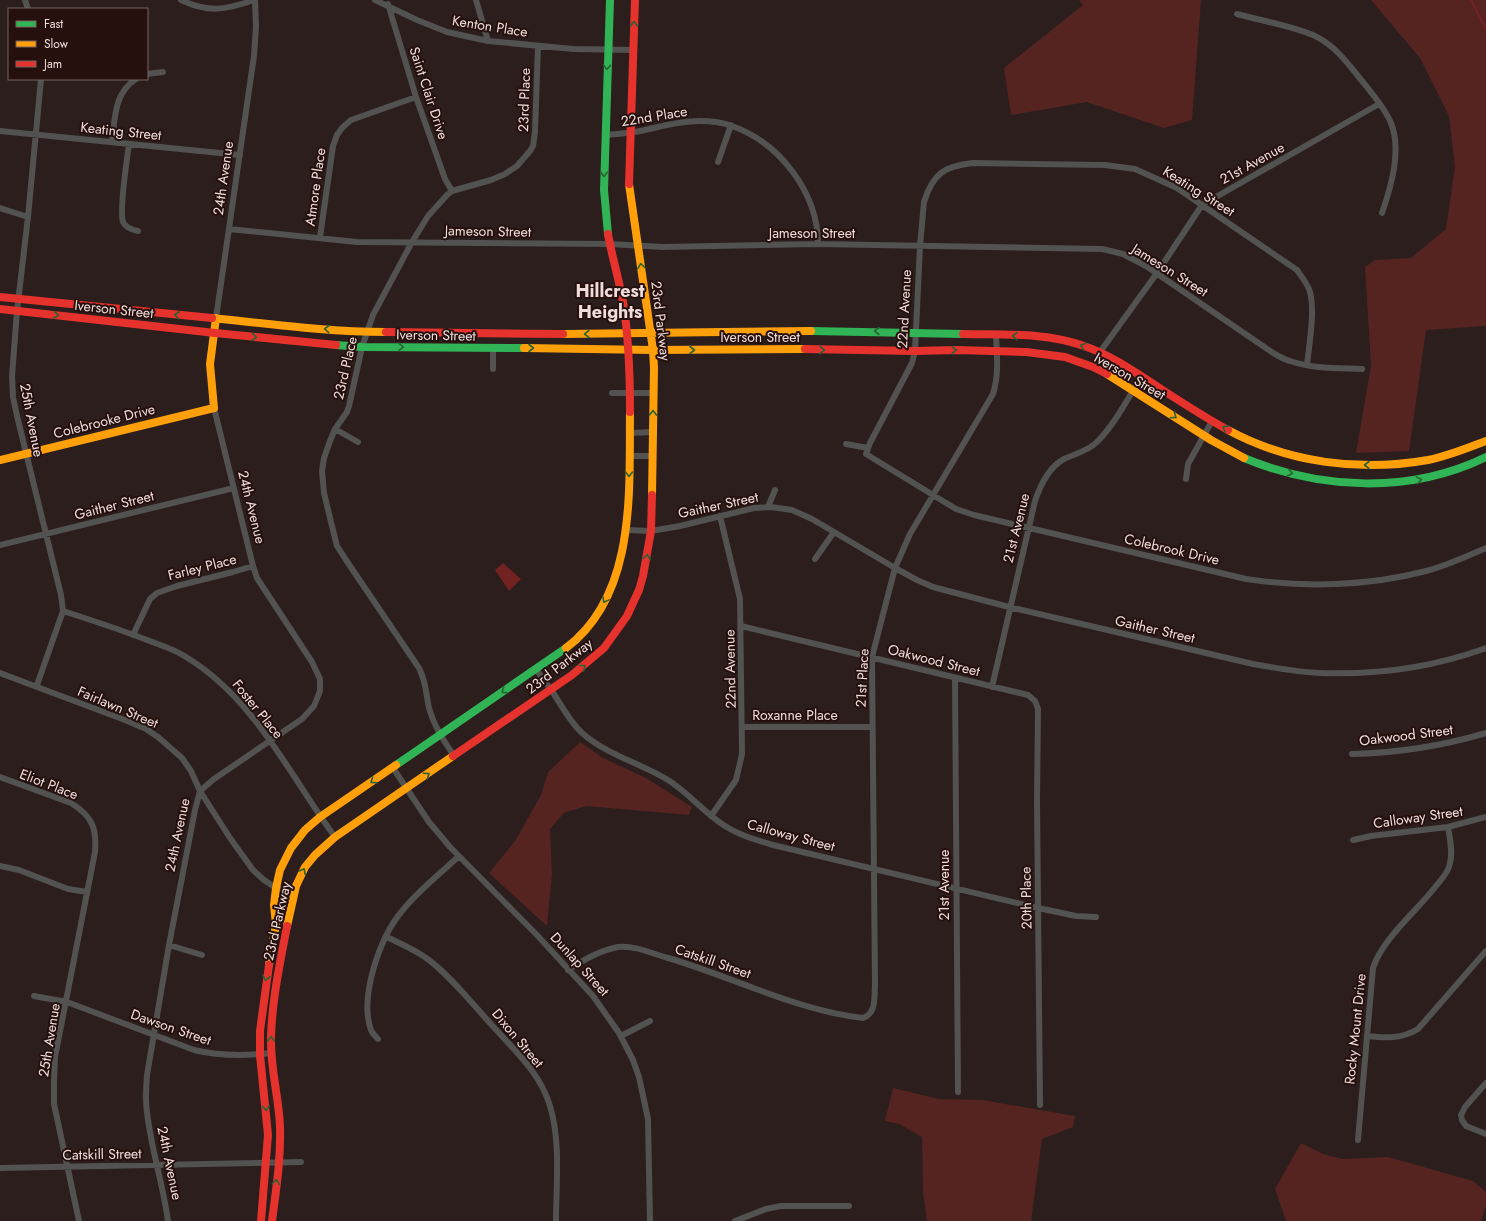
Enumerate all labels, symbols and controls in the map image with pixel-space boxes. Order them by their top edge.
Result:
legend [8,8,148,80]
street label: Kenton Place [451,10,529,42]
text: Fast [44,15,63,33]
one-way arrow [630,21,638,27]
text: Slow [44,35,69,53]
street label: Saint Clair Drive [405,44,453,142]
text: Jam [42,55,62,73]
one-way arrow [603,64,612,70]
street label: 23rd Place [513,68,535,132]
street label: 22nd Place [619,101,689,131]
street label: Keating Street [79,117,163,145]
street label: 21st Avenue [1216,137,1288,189]
street label: 24th Avenue [208,140,238,216]
street label: Atmore Place [300,147,330,227]
street label: Keating Street [1159,161,1239,221]
one-way arrow [600,171,608,177]
street label: Jameson Street [443,220,532,242]
street label: Jameson Street [767,223,856,243]
street label: Jameson Street [1126,238,1213,302]
one-way arrow [637,263,646,269]
street label: 22nd Avenue [892,269,916,349]
district label: Hillcrest Heights [575,278,645,325]
street label: 23rd Parkway [646,280,676,363]
street label: Iverson Street [73,295,155,323]
one-way arrow [53,310,59,319]
one-way arrow [174,310,180,319]
street label: Iverson Street [396,324,477,346]
one-way arrow [324,325,330,334]
street label: Iverson Street [720,327,800,347]
one-way arrow [874,327,880,336]
one-way arrow [584,330,590,338]
one-way arrow [251,332,257,341]
one-way arrow [1012,332,1018,340]
street label: 23rd Place [328,335,362,401]
one-way arrow [1079,342,1086,351]
one-way arrow [398,343,404,351]
one-way arrow [528,344,534,352]
one-way arrow [689,346,695,354]
one-way arrow [819,346,825,354]
one-way arrow [951,346,957,354]
street label: Iverson Street [1091,347,1170,405]
street label: 25th Avenue [15,382,49,458]
street label: Colebrooke Drive [51,399,157,443]
one-way arrow [649,410,657,416]
one-way arrow [1170,411,1177,419]
one-way arrow [1221,426,1229,433]
one-way arrow [1364,461,1370,469]
street label: 24th Avenue [233,468,271,546]
one-way arrow [1287,469,1293,477]
one-way arrow [625,471,633,477]
one-way arrow [1415,476,1422,484]
street label: Gaither Street [72,485,157,525]
street label: Gaither Street [676,487,761,523]
street label: 21st Avenue [998,491,1034,565]
street label: Colebrook Drive [1122,528,1222,570]
street label: Farley Place [166,549,238,585]
one-way arrow [642,554,651,561]
one-way arrow [603,596,610,604]
street label: Gaither Street [1113,610,1198,648]
street label: 22nd Avenue [719,629,741,709]
street label: 23rd Parkway [521,633,597,699]
street label: Oakwood Street [886,639,983,681]
street label: 21st Place [850,648,874,708]
one-way arrow [578,665,585,672]
street label: Foster Place [228,675,288,743]
street label: Fairlawn Street [74,681,162,733]
one-way arrow [501,686,508,693]
street label: Roxanne Place [752,705,838,725]
street label: Oakwood Street [1358,719,1455,751]
street label: Eliot Place [17,764,81,804]
one-way arrow [423,772,430,780]
one-way arrow [371,776,378,783]
street label: 24th Avenue [159,796,195,874]
street label: Calloway Street [1372,801,1465,833]
street label: Calloway Street [745,814,838,856]
street label: 21st Avenue [934,849,954,921]
street label: 20th Place [1015,866,1037,930]
one-way arrow [298,868,306,875]
street label: 23rd Parkway [258,879,296,962]
street label: Dunlap Street [546,928,615,1001]
street label: Catskill Street [672,939,754,984]
street label: Rocky Mount Drive [1339,973,1371,1085]
one-way arrow [262,975,271,982]
street label: 25th Avenue [33,1002,65,1078]
street label: Dawson Street [128,1004,215,1050]
street label: Dixon Street [487,1004,549,1072]
one-way arrow [266,1036,275,1042]
one-way arrow [261,1105,270,1111]
street label: 24th Avenue [152,1124,188,1202]
street label: Catskill Street [62,1143,142,1165]
one-way arrow [272,1179,281,1185]

